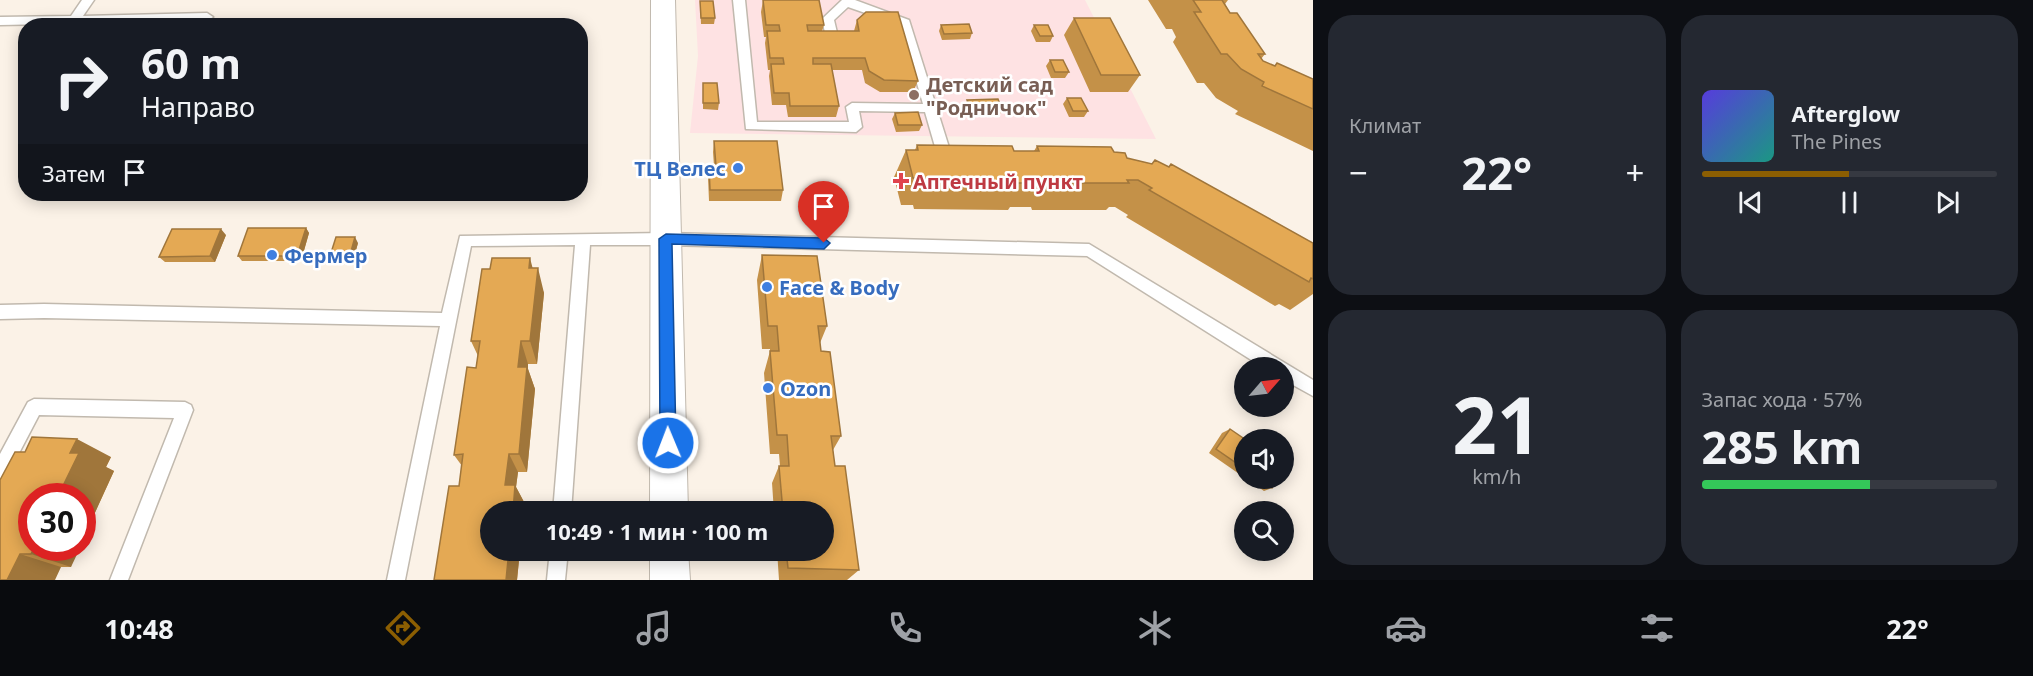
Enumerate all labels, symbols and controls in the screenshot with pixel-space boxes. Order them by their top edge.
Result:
text: 60 m [141,34,241,91]
icon: right [42,42,120,120]
place label: Детский сад "Родничок" [926,71,1053,121]
text: Направо [141,88,255,125]
marker: Детский сад "Родничок" [907,88,921,102]
text: Afterglow [1792,98,1900,128]
text: Климат [1349,112,1421,139]
text: The Pines [1792,128,1882,155]
text: 22° [1461,142,1532,203]
text: − [1349,150,1368,195]
text: + [1626,150,1645,195]
place label: ТЦ Велес [634,155,726,182]
icon: arrive [118,156,151,189]
text: Затем [42,158,106,188]
marker: ТЦ Велес [731,161,745,175]
place label: Аптечный пункт [913,168,1083,195]
marker: Аптечный пункт [894,174,908,188]
pin [798,181,849,243]
icon: previous [1734,186,1767,219]
icon: pause [1833,186,1866,219]
icon: next [1931,186,1964,219]
icon: arrive [807,190,840,223]
place label: Фермер [284,242,368,269]
marker: Фермер [265,248,279,262]
place label: Face & Body [779,274,900,301]
marker: Face & Body [760,280,774,294]
north arrow [1234,357,1294,417]
map controls [1234,357,1294,561]
text: 21 [1452,371,1541,477]
place label: Ozon [780,375,831,402]
marker: Ozon [761,381,775,395]
text: Запас хода · 57% [1702,386,1862,413]
position arrow [636,411,700,475]
text: 285 km [1702,416,1862,477]
button: sound [1234,429,1294,489]
text: km/h [1472,463,1521,490]
speed limit sign: 30 [18,483,96,561]
button: search [1234,501,1294,561]
text: 10:49 · 1 мин · 100 m [546,516,768,546]
icon: directions [382,607,424,649]
icon: music [633,607,675,649]
icon: phone [884,607,926,649]
icon: climate [1134,607,1176,649]
icon: car [1385,607,1427,649]
icon: filters [1636,607,1678,649]
text: 10:48 [104,610,174,647]
text: 22° [1886,610,1929,647]

